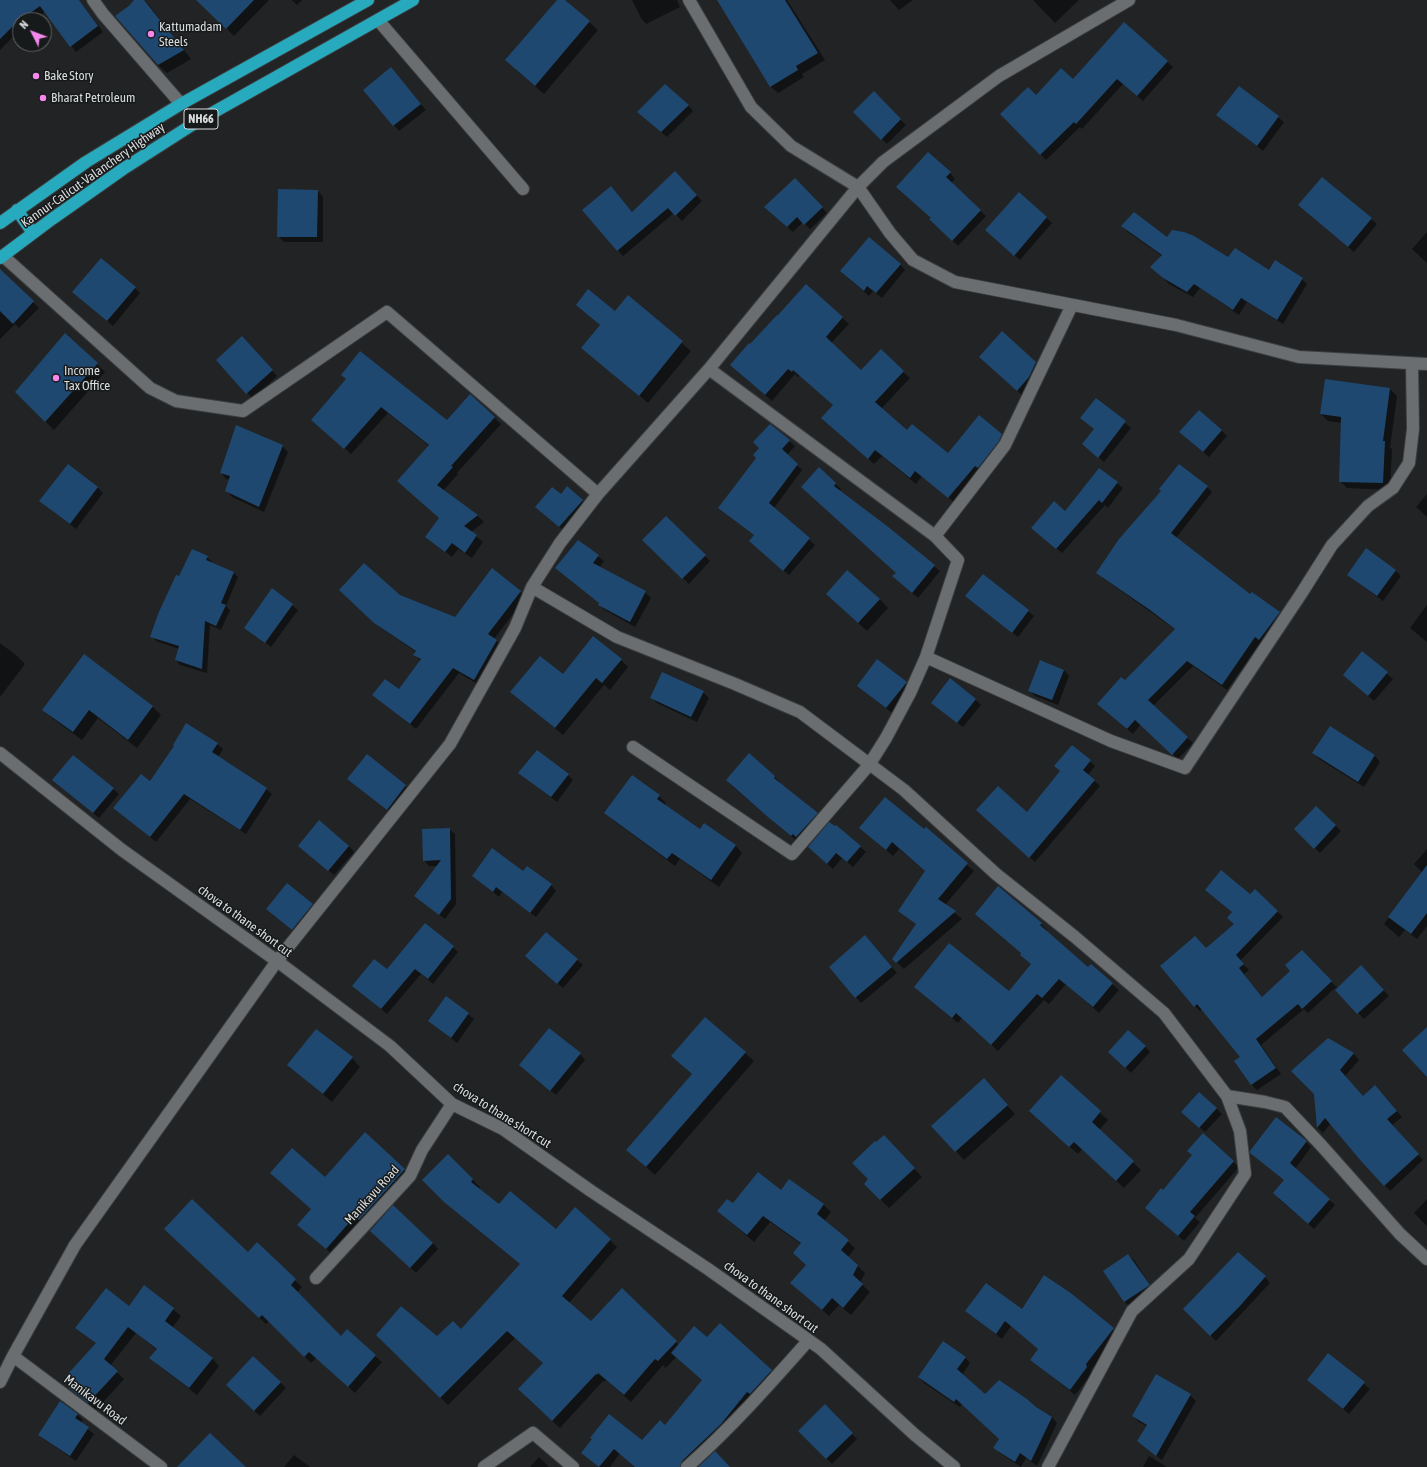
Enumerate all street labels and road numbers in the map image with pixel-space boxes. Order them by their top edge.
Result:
road number: NH66 [184,109,218,129]
street label: Kannur-Calicut-Valanchery Highway [18,119,168,231]
street label: chova to thane short cut [195,882,295,960]
street label: chova to thane short cut [450,1078,554,1152]
street label: Manikavu Road [341,1162,403,1228]
street label: chova to thane short cut [721,1258,821,1336]
street label: Manikavu Road [61,1371,129,1429]

